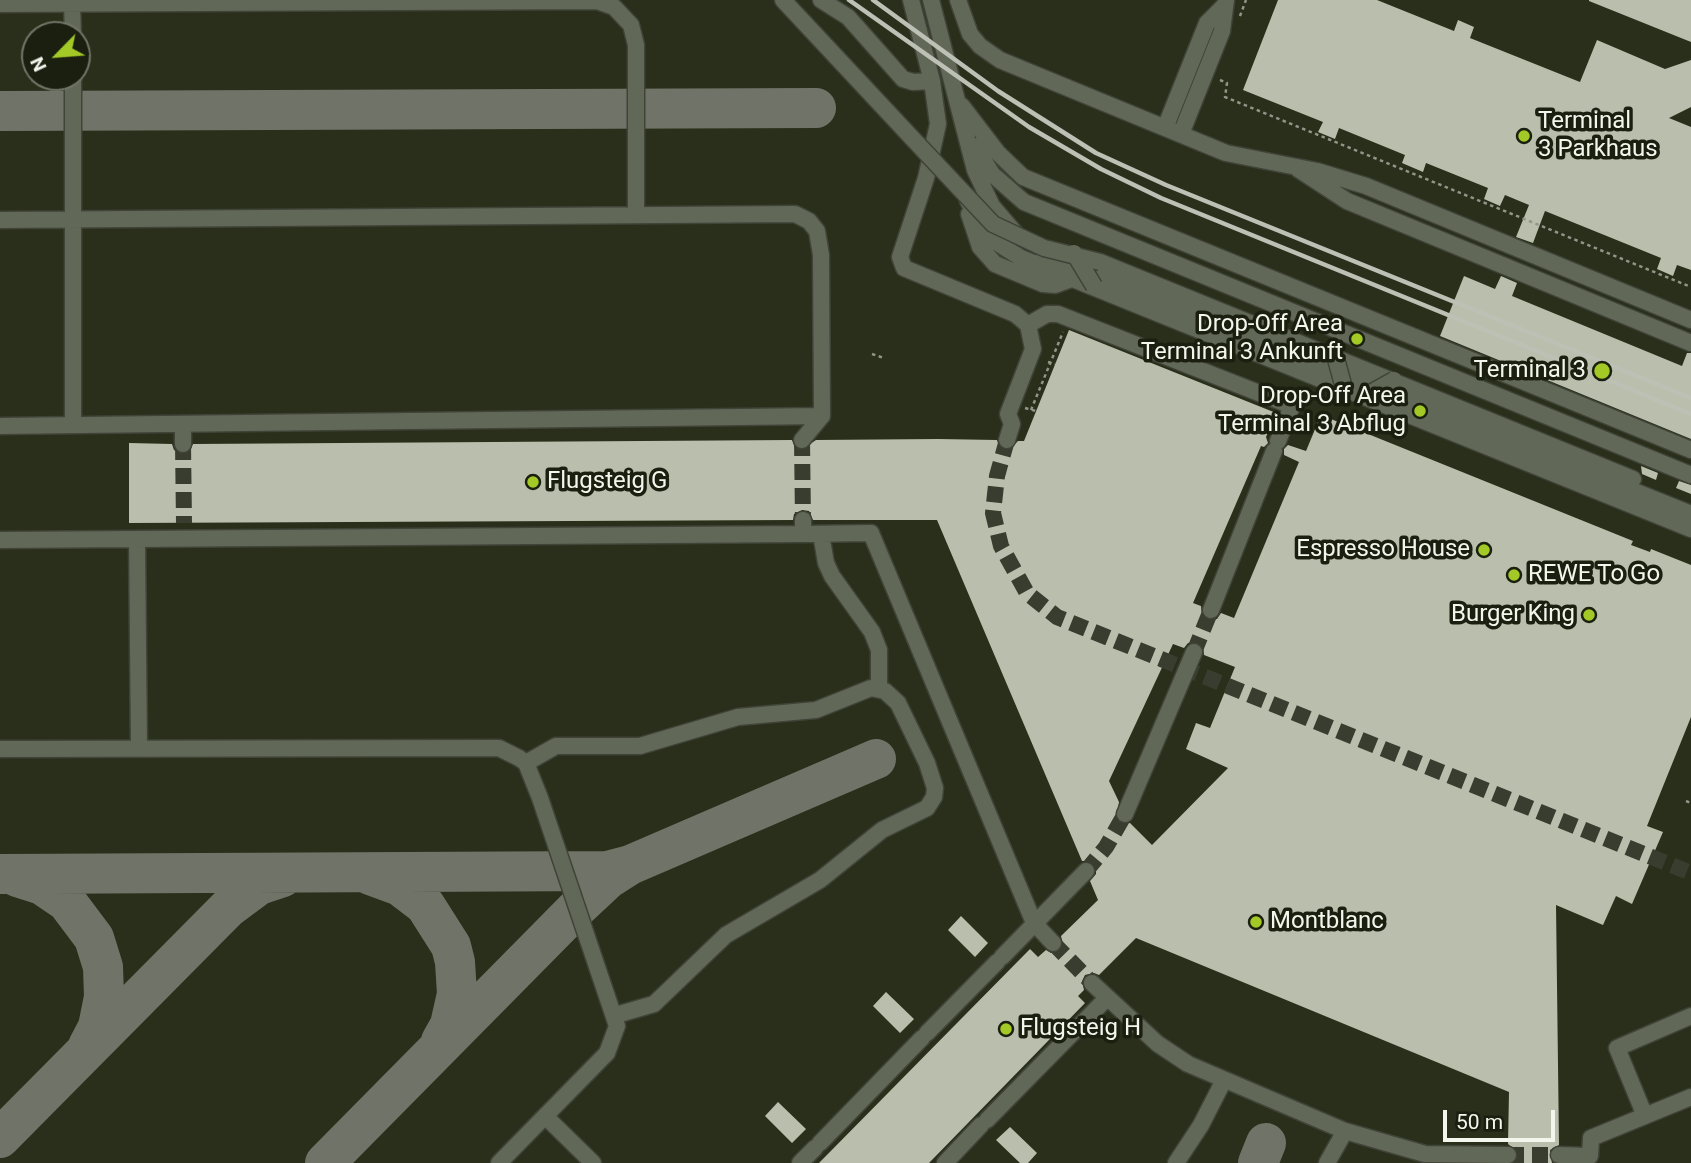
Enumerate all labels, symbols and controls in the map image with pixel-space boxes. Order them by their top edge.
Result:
north arrow [21,21,91,91]
text: N [25,53,52,75]
place label: Terminal 3 Parkhaus [1538,108,1658,164]
marker: Terminal 3 Parkhaus [1516,128,1532,144]
place label: Drop-Off Area Terminal 3 Ankunft [1141,311,1343,367]
marker: Drop-Off Area Terminal 3 Ankunft [1349,331,1365,347]
place label: Terminal 3 [1474,357,1586,385]
marker: Terminal 3 [1592,361,1612,381]
place label: Drop-Off Area Terminal 3 Abflug [1218,383,1406,439]
marker: Drop-Off Area Terminal 3 Abflug [1412,403,1428,419]
place label: Flugsteig G [547,468,667,496]
marker: Flugsteig G [525,474,541,490]
place label: Espresso House [1296,536,1470,564]
marker: Espresso House [1476,542,1492,558]
place label: REWE To Go [1528,561,1660,589]
marker: REWE To Go [1506,567,1522,583]
place label: Burger King [1451,601,1575,629]
marker: Burger King [1581,607,1597,623]
place label: Montblanc [1270,908,1384,936]
marker: Montblanc [1248,914,1264,930]
place label: Flugsteig H [1020,1015,1141,1043]
marker: Flugsteig H [998,1021,1014,1037]
scale bar [1446,1096,1558,1140]
text: 50 m [1456,1110,1503,1134]

